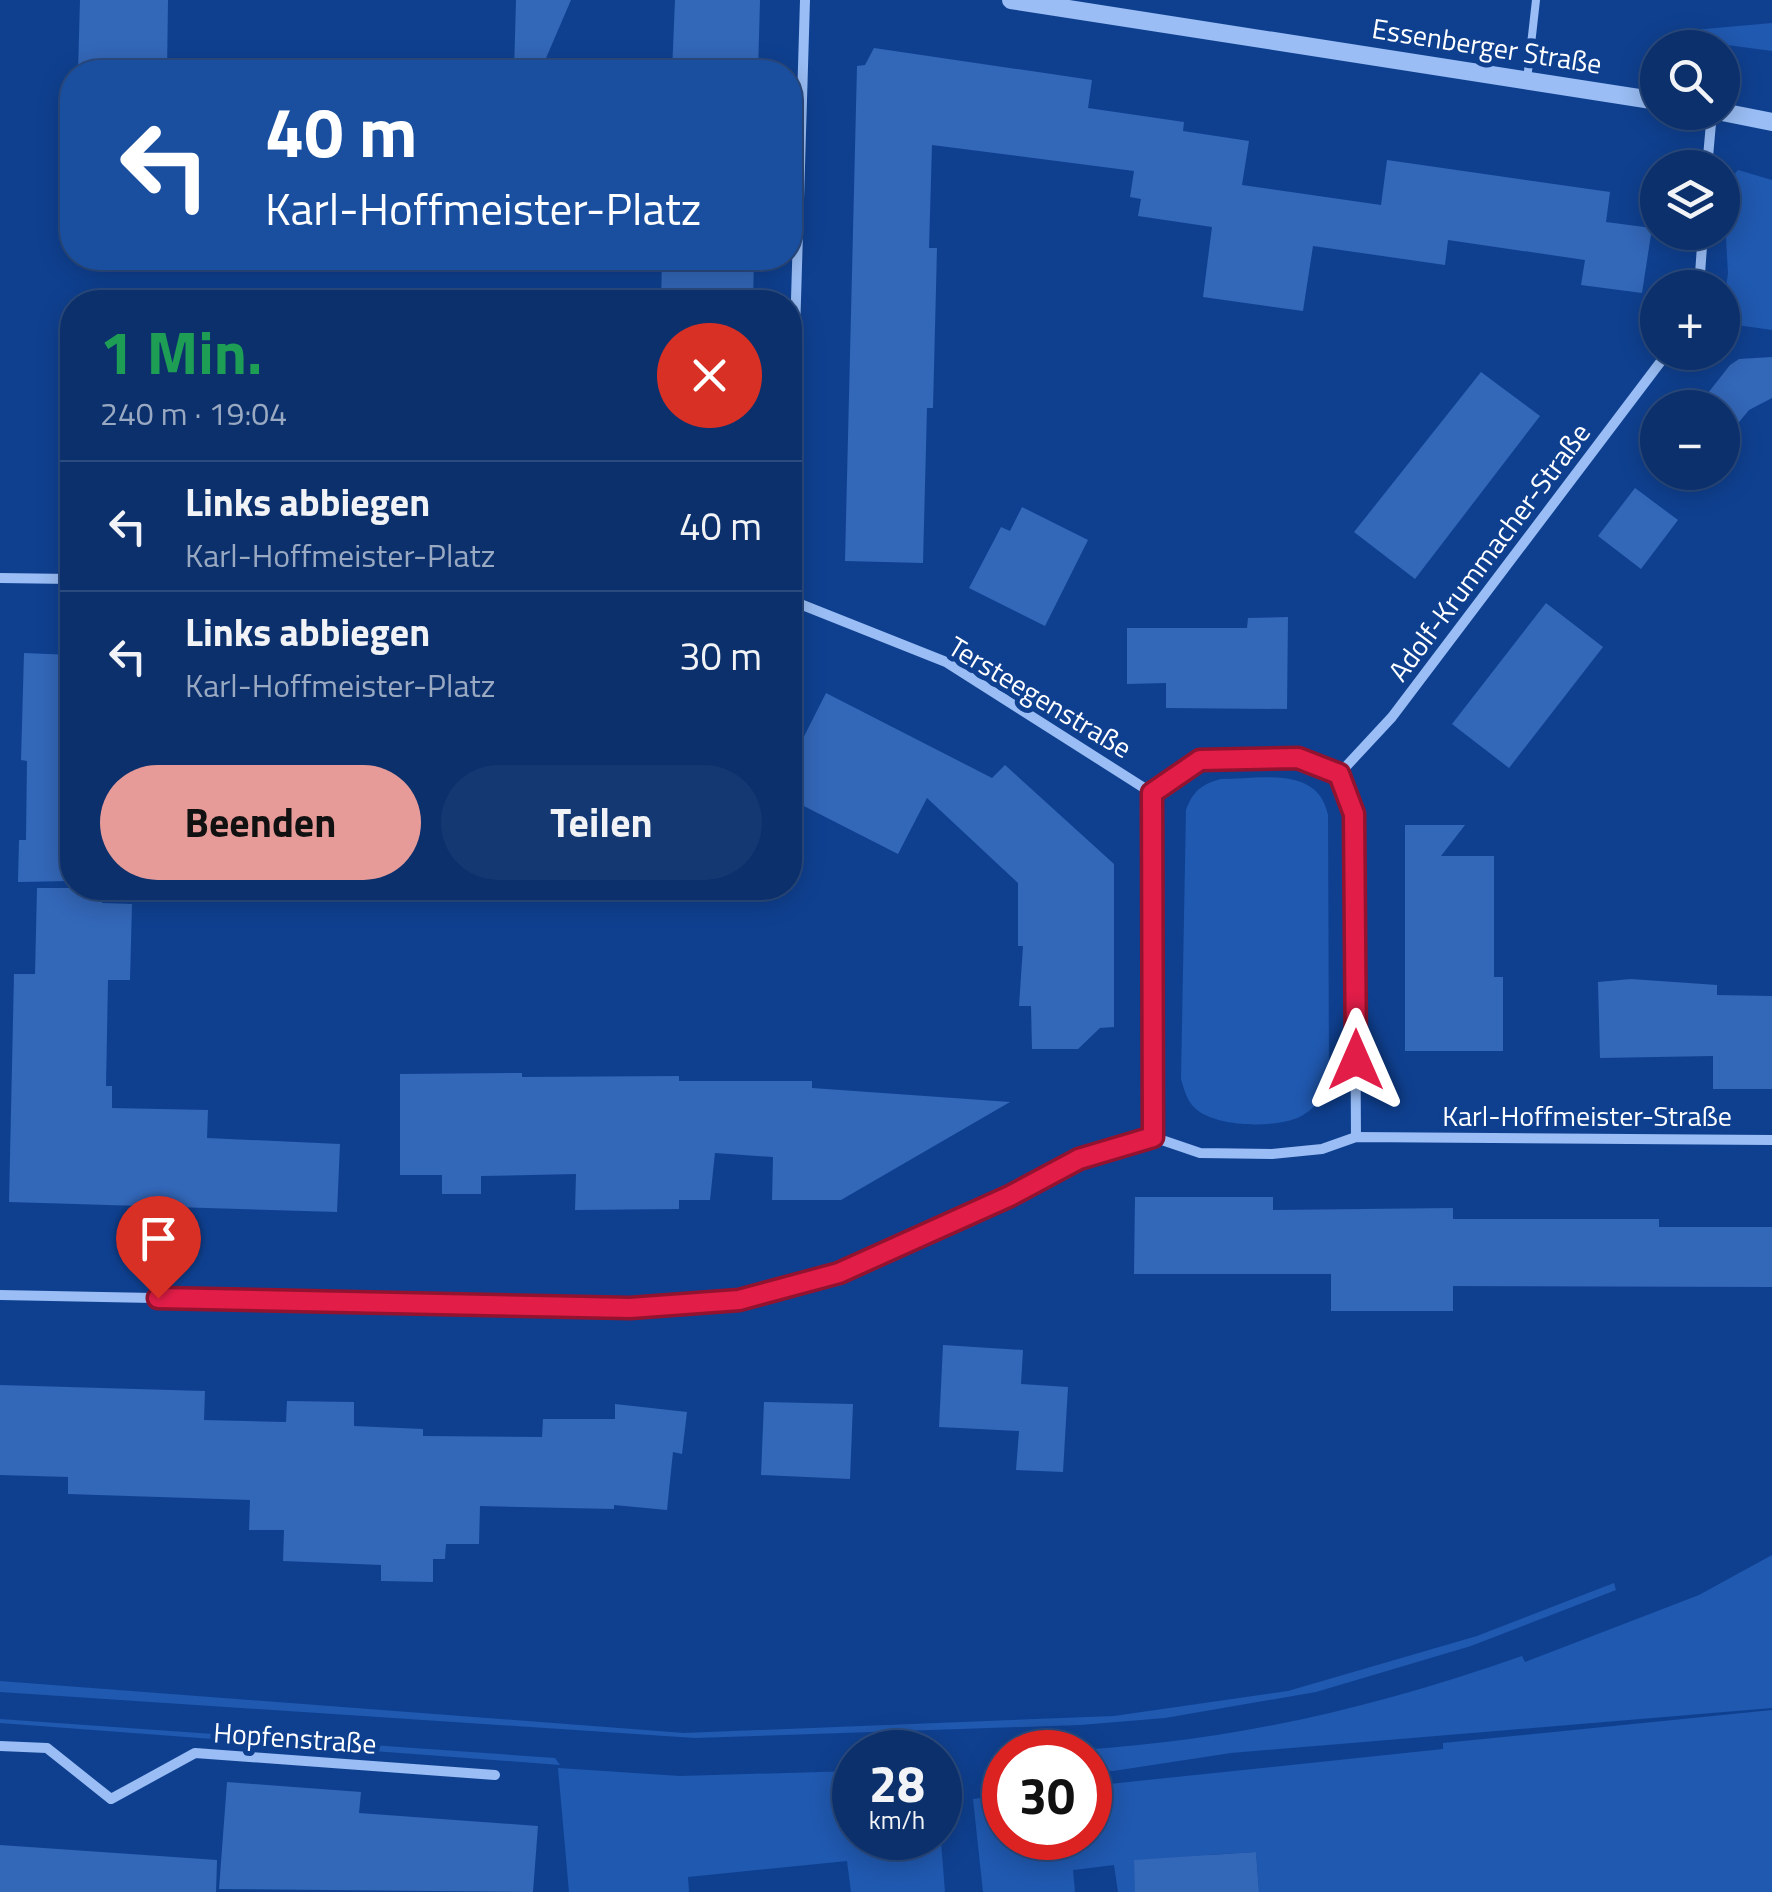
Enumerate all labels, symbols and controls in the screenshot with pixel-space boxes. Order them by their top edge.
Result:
street label: Essenberger Straße [1369,6,1605,85]
map controls [1640,30,1740,490]
button: search [1640,30,1740,130]
text: 40 m [265,78,418,184]
icon: left [100,100,230,230]
button: layers [1640,150,1740,250]
text: Karl-Hoffmeister-Platz [265,174,701,242]
button: + [1640,270,1740,370]
text: 1 Min. [100,306,262,397]
button: close [657,323,762,428]
text: 240 m · 19:04 [100,389,287,437]
button: − [1640,390,1740,490]
street label: Adolf-Krummacher-Straße [1377,413,1600,690]
text: Links abbiegen [185,473,430,531]
text: 40 m [679,497,762,555]
icon: left [100,499,155,554]
text: Karl-Hoffmeister-Platz [185,531,495,579]
text: Links abbiegen [185,603,430,661]
street label: Tersteegenstraße [940,625,1140,768]
text: 30 m [679,627,762,685]
icon: left [100,629,155,684]
text: Karl-Hoffmeister-Platz [185,661,495,709]
button: Beenden [100,765,421,880]
button: Teilen [441,765,762,880]
position arrow [1304,1008,1408,1112]
street label: Karl-Hoffmeister-Straße [1442,1094,1732,1137]
pin [116,1196,201,1299]
icon: arrive [131,1211,186,1266]
street label: Hopfenstraße [212,1710,378,1765]
speed limit sign: 30 [982,1730,1112,1860]
text: 28 [869,1745,925,1821]
text: km/h [869,1801,925,1839]

